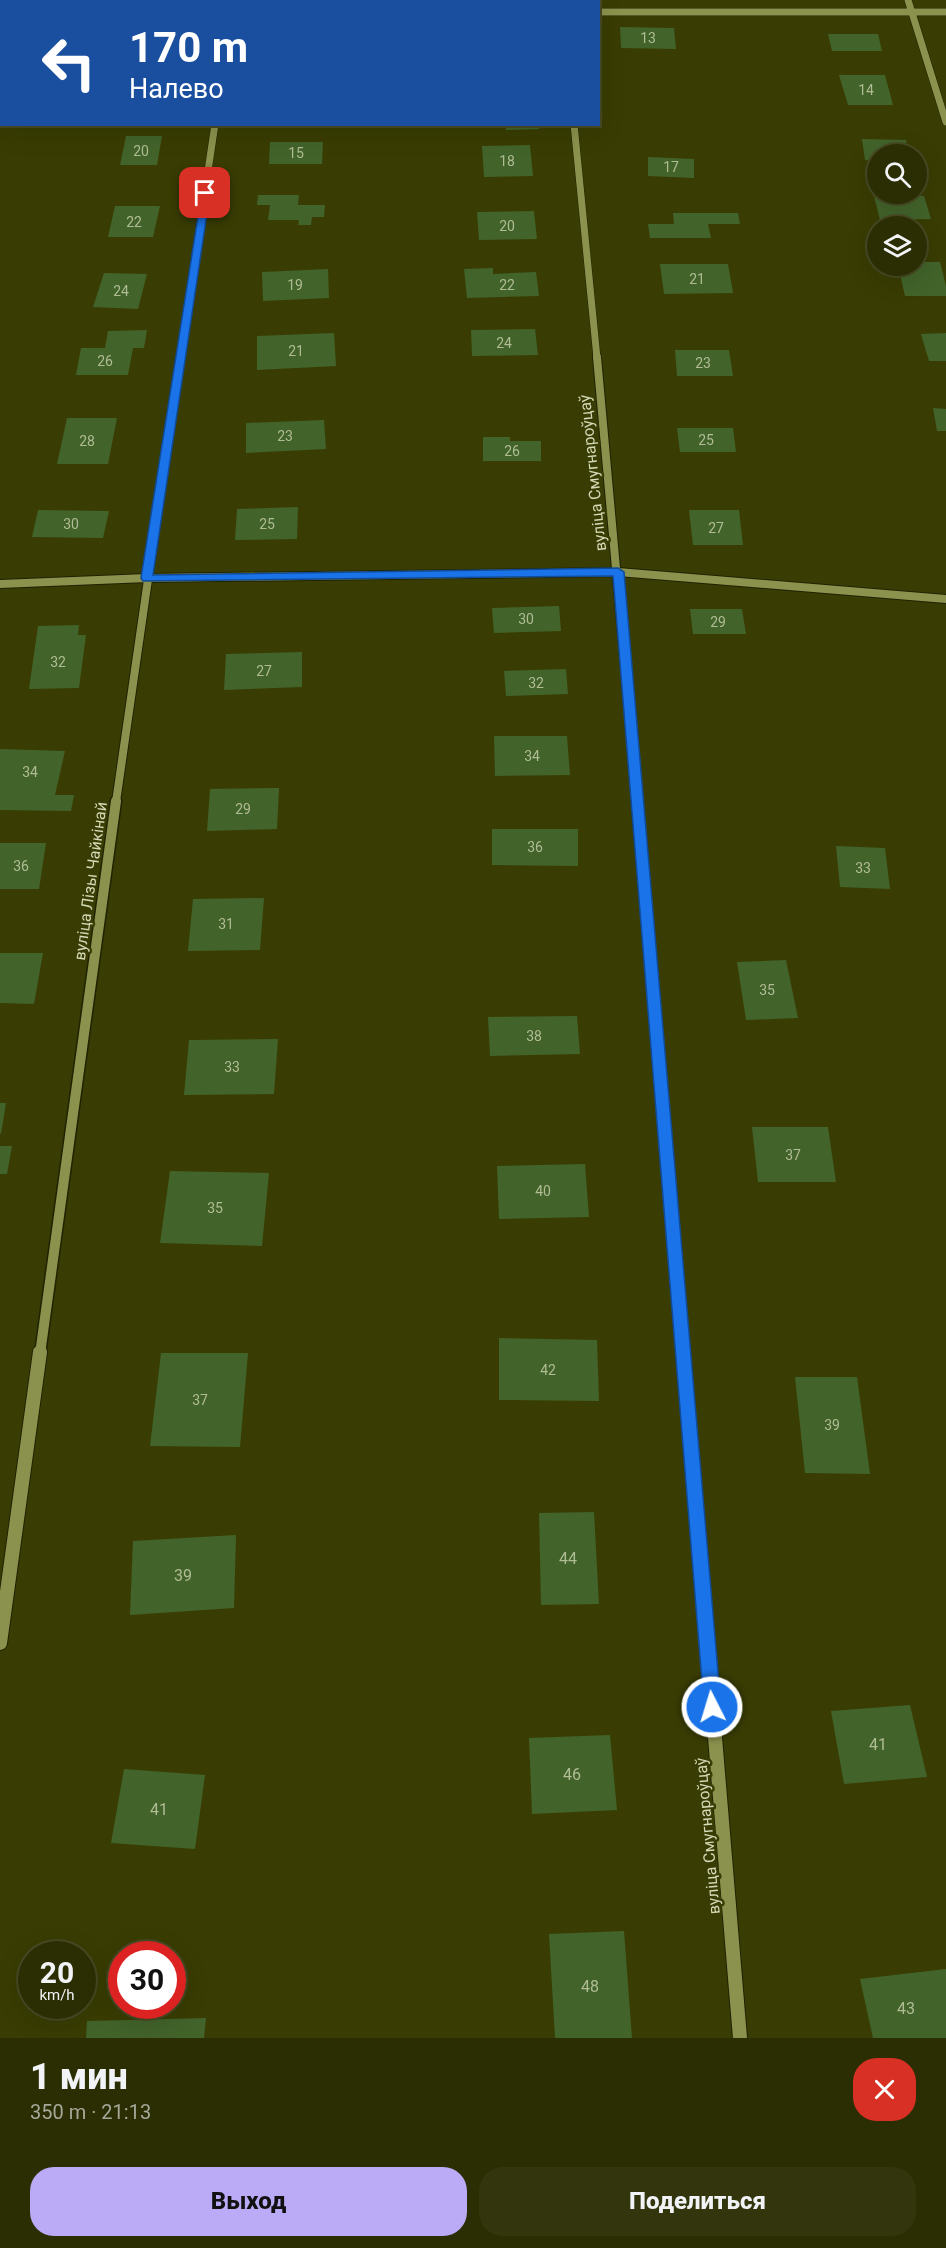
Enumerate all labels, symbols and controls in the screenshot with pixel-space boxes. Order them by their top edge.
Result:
text: 170 m [129,23,248,72]
icon: left [30,24,108,102]
house number: 13 [640,30,656,46]
text: Налево [129,73,224,105]
house number: 14 [858,82,874,98]
house number: 20 [133,143,149,159]
map controls [867,144,927,276]
button: search [867,144,927,204]
house number: 15 [288,145,304,161]
house number: 18 [499,153,515,169]
house number: 17 [663,159,679,175]
pin [179,167,230,218]
icon: arrive [188,176,221,209]
house number: 22 [126,214,142,230]
button: layers [867,216,927,276]
house number: 20 [499,218,515,234]
house number: 21 [689,271,705,287]
house number: 19 [287,277,303,293]
house number: 22 [499,277,515,293]
house number: 24 [113,283,129,299]
house number: 24 [496,335,512,351]
house number: 21 [288,343,304,359]
house number: 26 [97,353,113,369]
house number: 23 [695,355,711,371]
street label: вуліца Смугнароўцаў [575,393,610,552]
house number: 23 [277,428,293,444]
house number: 25 [698,432,714,448]
house number: 28 [79,433,95,449]
house number: 26 [504,443,520,459]
house number: 30 [63,516,79,532]
house number: 25 [259,516,275,532]
house number: 27 [708,520,724,536]
house number: 30 [518,611,534,627]
house number: 29 [710,614,726,630]
house number: 32 [50,654,66,670]
house number: 27 [256,663,272,679]
house number: 32 [528,675,544,691]
house number: 34 [524,748,540,764]
house number: 34 [22,764,38,780]
street label: вуліца Лізы Чайкінай [70,801,111,962]
house number: 29 [235,801,251,817]
house number: 36 [527,839,543,855]
house number: 36 [13,858,29,874]
house number: 33 [855,860,871,876]
house number: 31 [218,916,234,932]
house number: 35 [759,982,775,998]
house number: 38 [526,1028,542,1044]
house number: 33 [224,1059,240,1075]
house number: 37 [785,1147,801,1163]
house number: 40 [535,1183,551,1199]
house number: 35 [207,1200,223,1216]
house number: 42 [540,1362,556,1378]
house number: 37 [192,1392,208,1408]
house number: 39 [824,1417,840,1433]
house number: 44 [559,1549,577,1568]
house number: 39 [174,1566,192,1585]
position arrow [680,1675,744,1739]
house number: 41 [869,1735,887,1754]
street label: вуліца Смугнароўцаў [691,1756,724,1915]
house number: 46 [563,1765,581,1784]
house number: 41 [150,1800,168,1819]
speed limit sign: 30 [108,1941,186,2019]
text: 20 [40,1955,74,1990]
house number: 48 [581,1977,599,1996]
text: km/h [39,1986,75,2004]
house number: 43 [897,1999,915,2018]
text: 1 мин [30,2056,128,2098]
button: close [853,2058,916,2121]
text: 350 m · 21:13 [30,2100,151,2124]
button: Выход [30,2167,467,2236]
button: Поделиться [479,2167,916,2236]

